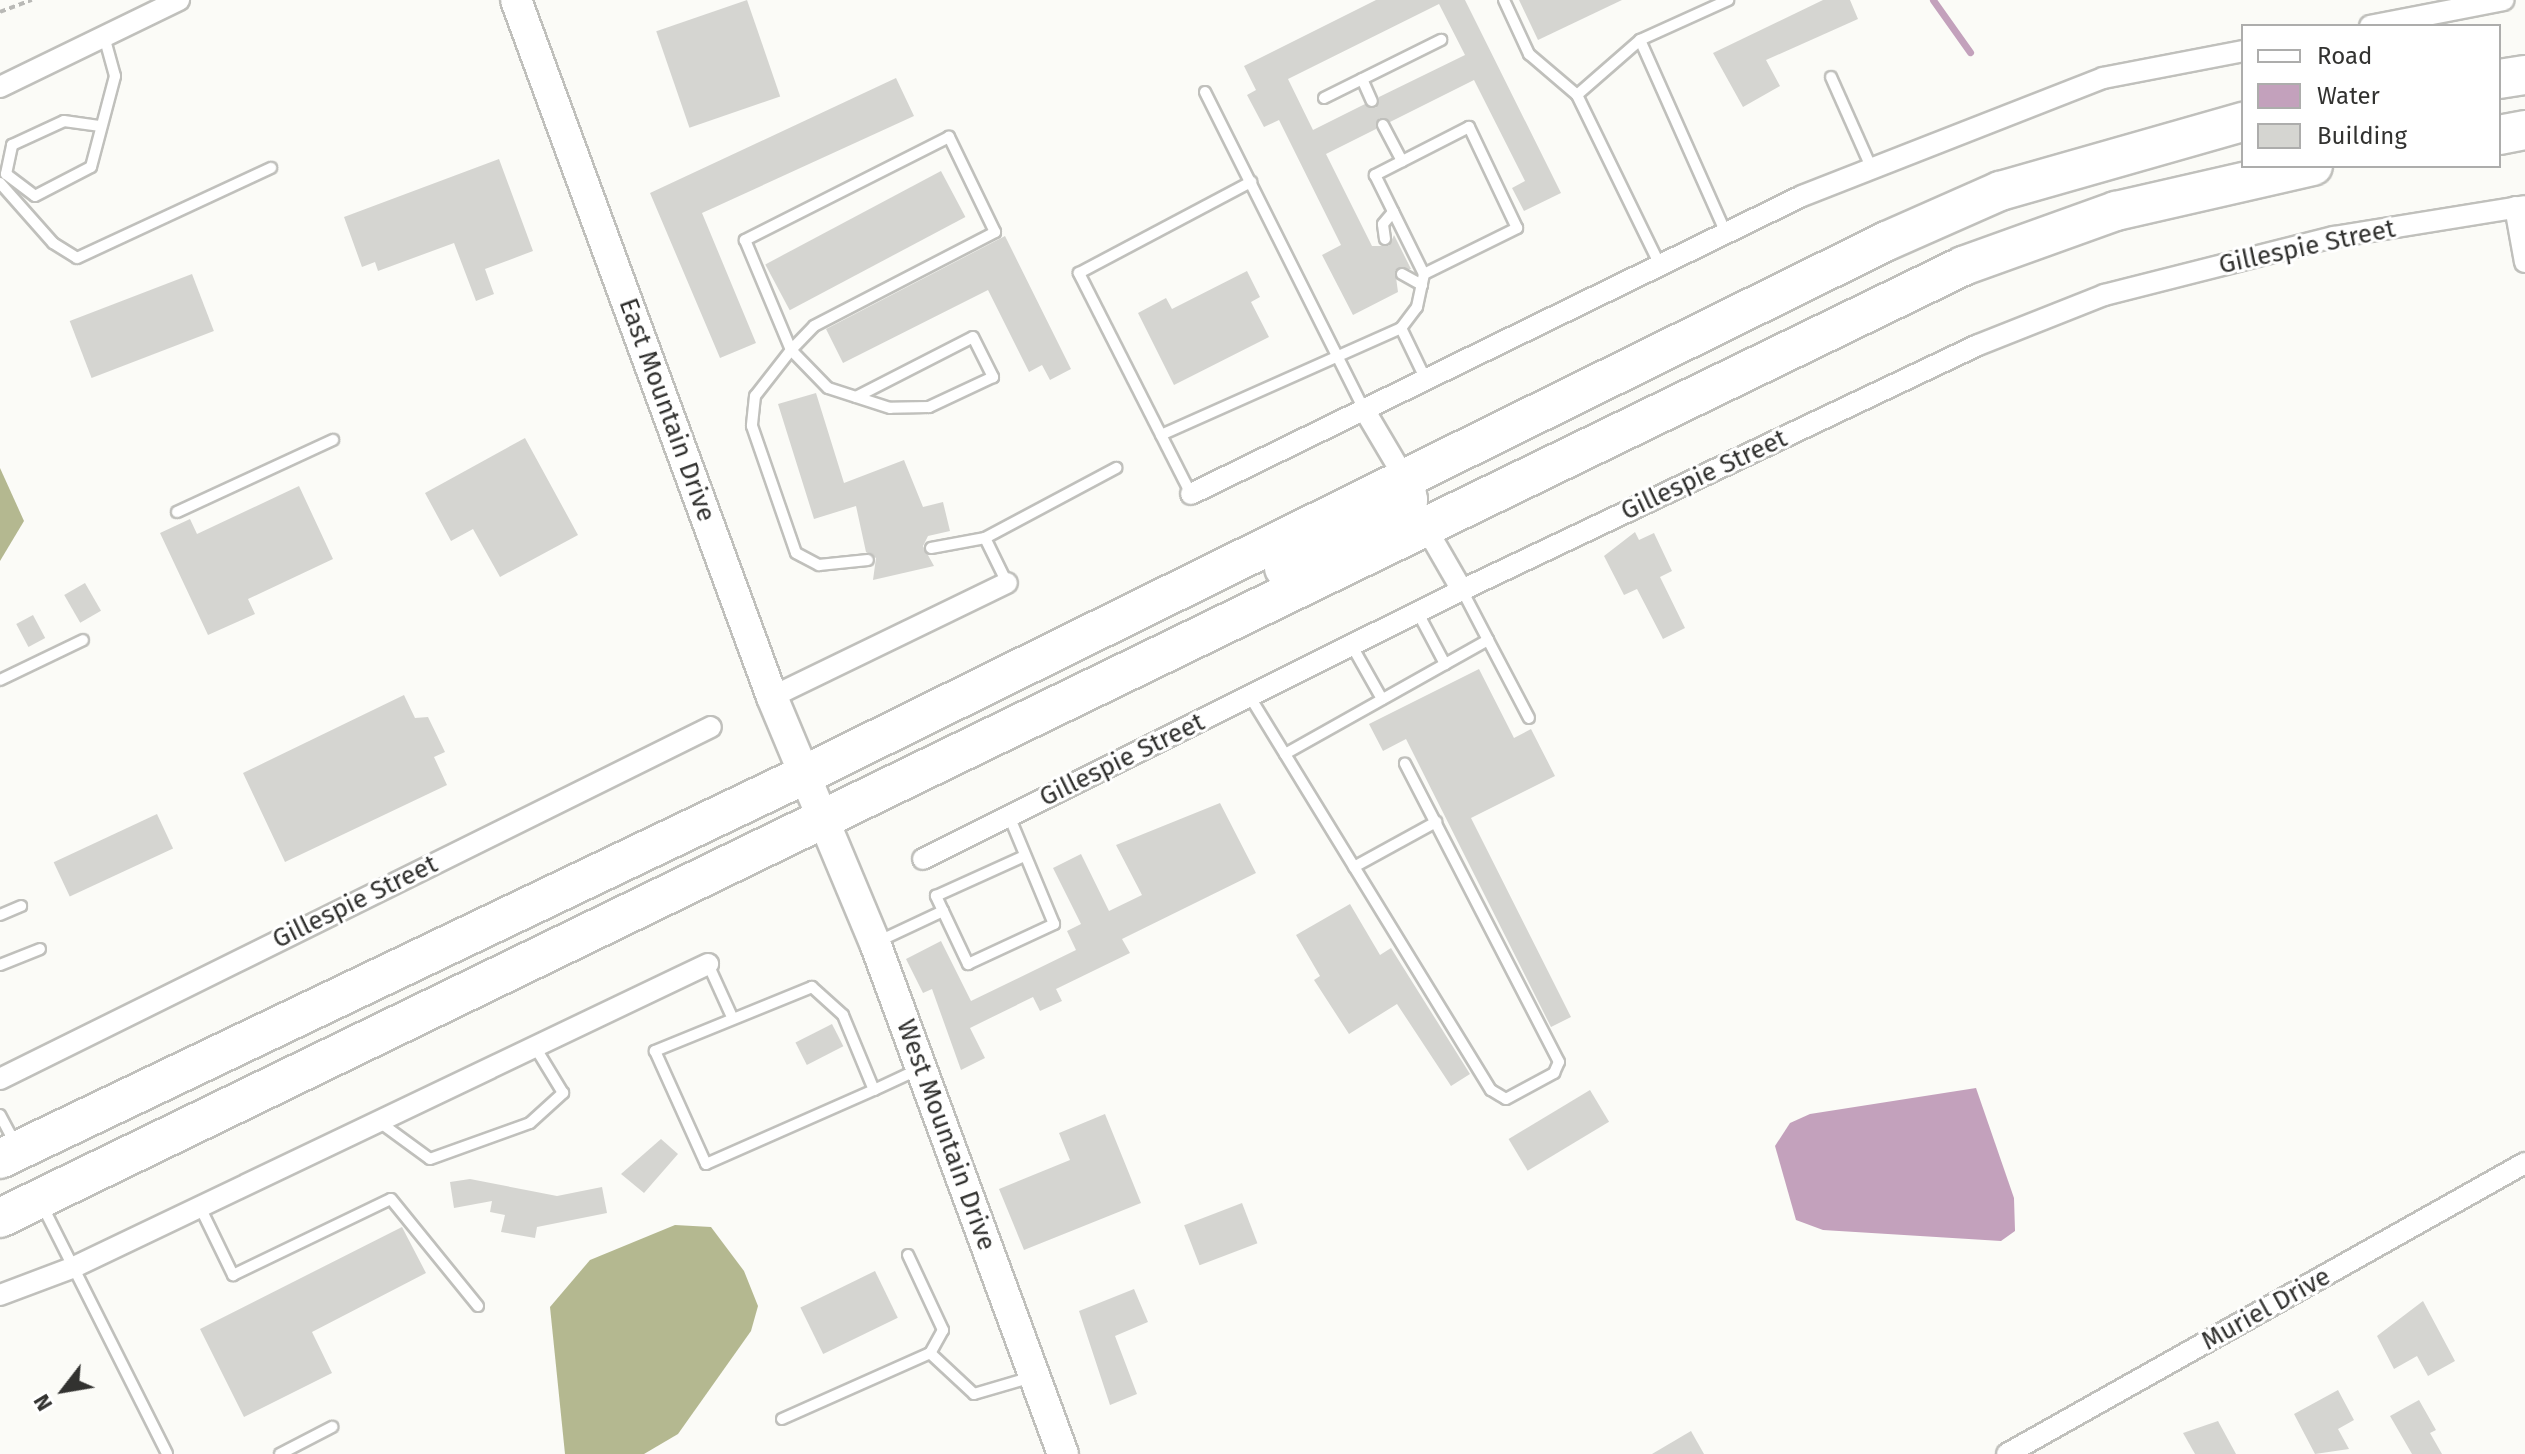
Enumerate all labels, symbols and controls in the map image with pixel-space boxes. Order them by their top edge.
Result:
legend [2241,24,2501,168]
text: Road [2317,42,2372,70]
text: Water [2317,82,2380,110]
text: Building [2317,122,2407,150]
street label: Gillespie Street [2216,213,2398,281]
street label: East Mountain Drive [612,294,722,526]
street label: Gillespie Street [1616,423,1792,527]
street label: Gillespie Street [1034,707,1210,813]
street label: Gillespie Street [267,849,443,955]
street label: West Mountain Drive [890,1015,1002,1255]
street label: Muriel Drive [2196,1261,2336,1357]
north arrow [24,1350,104,1430]
text: N [28,1389,58,1416]

